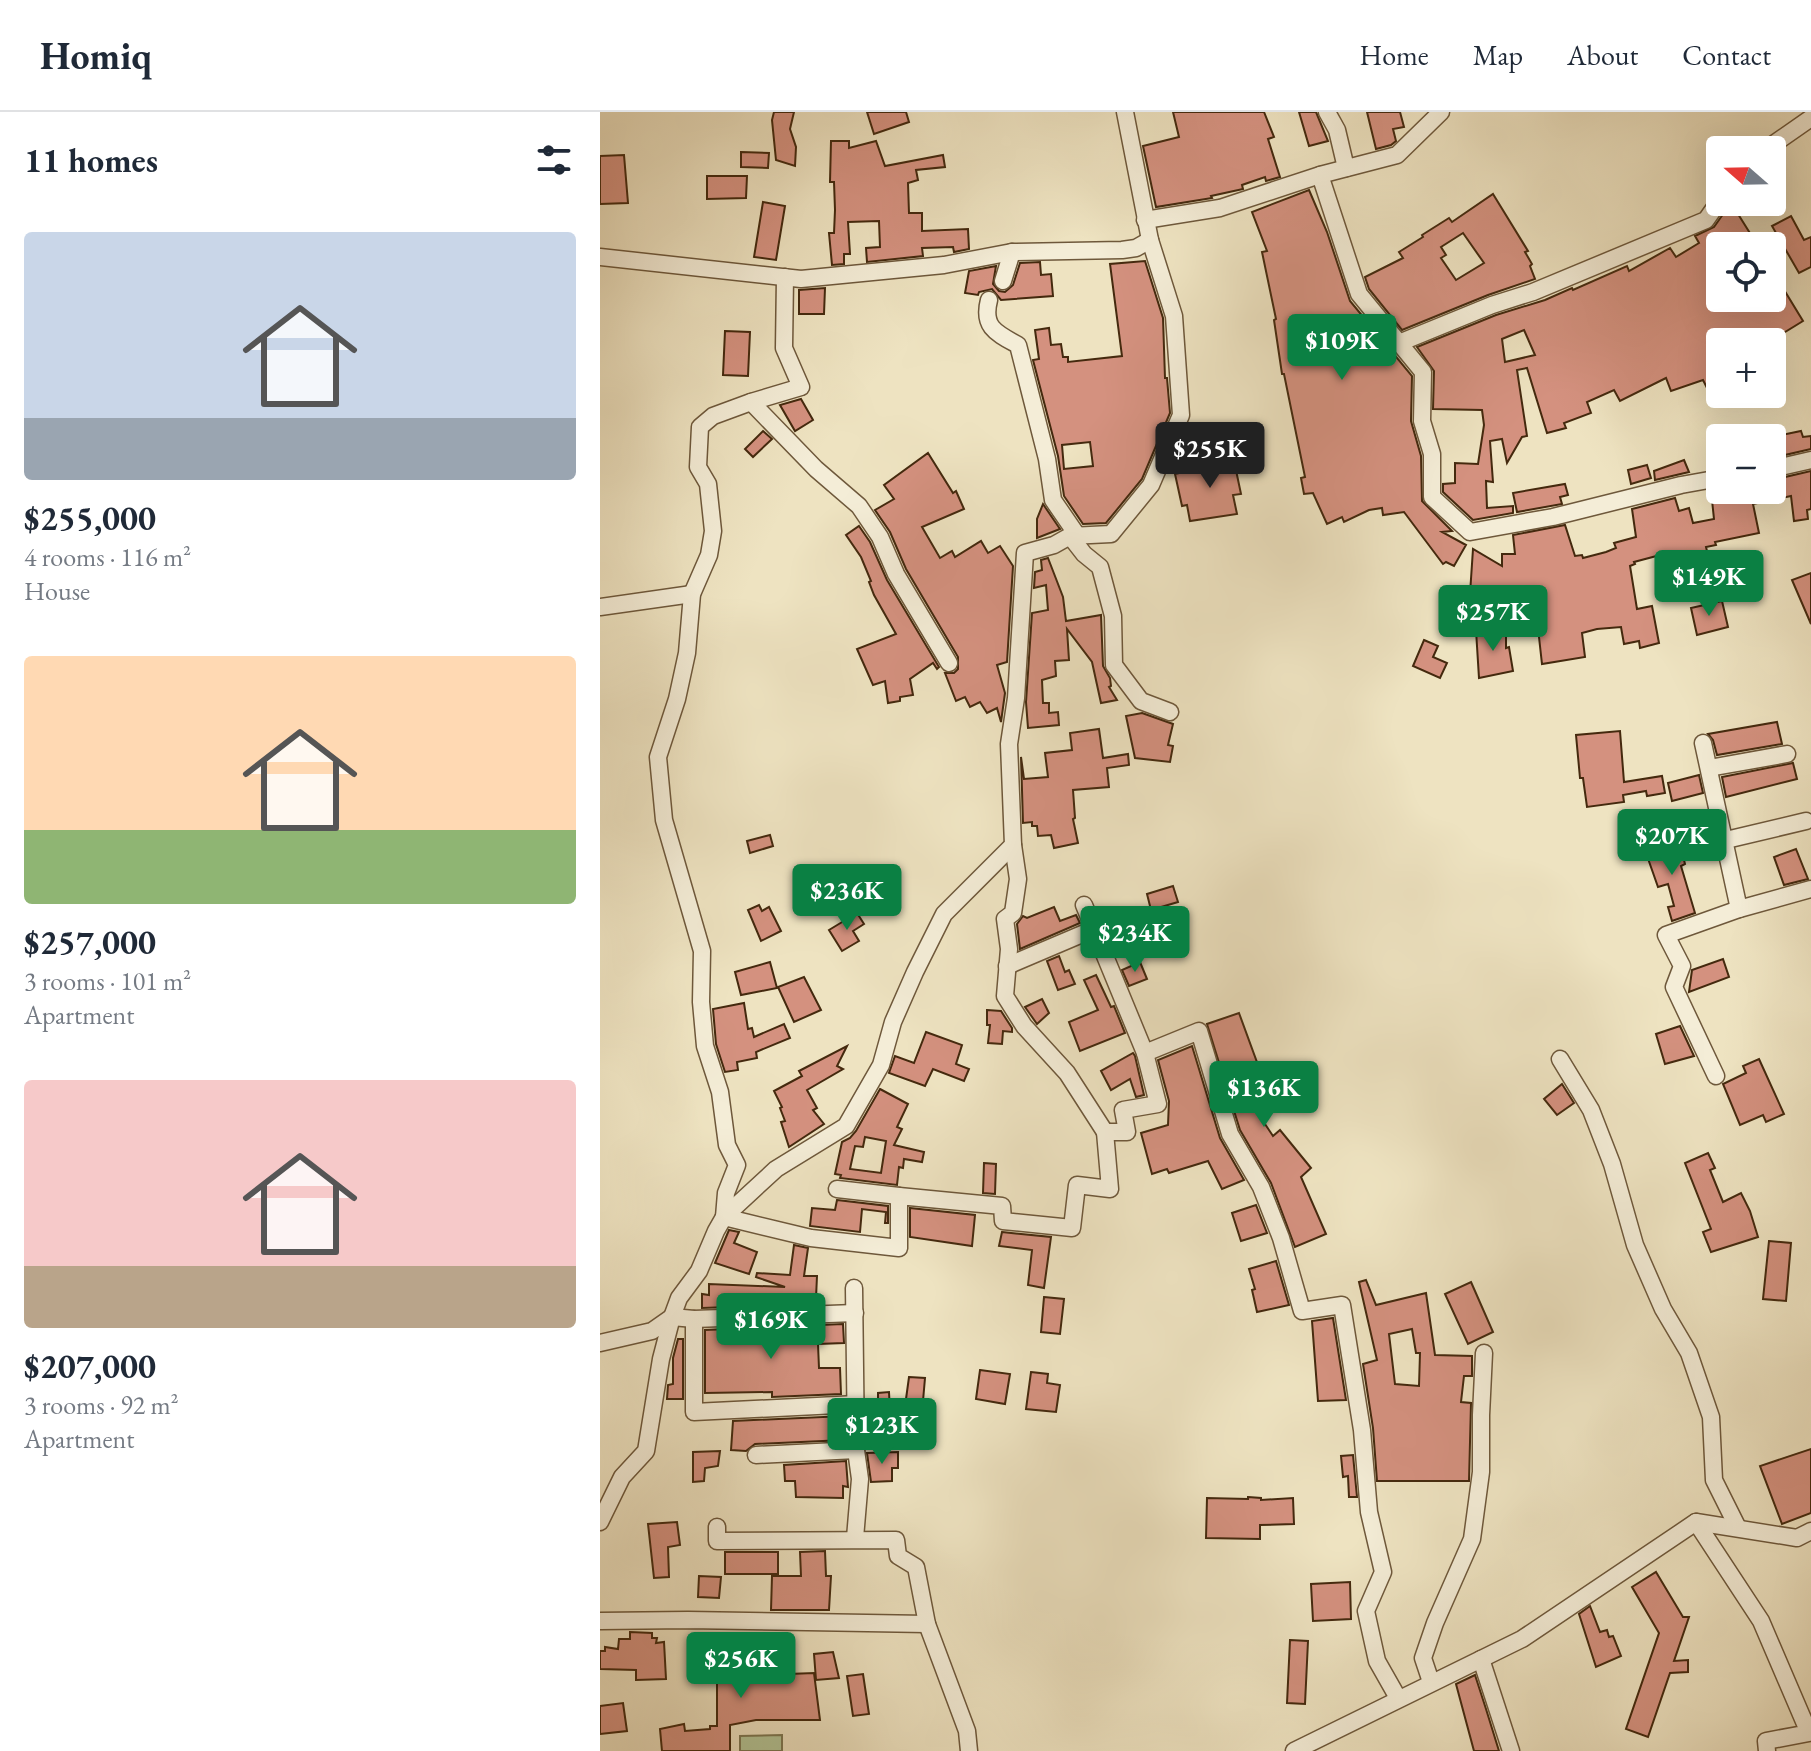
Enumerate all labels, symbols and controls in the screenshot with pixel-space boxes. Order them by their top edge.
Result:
text: Homiq [40,31,152,80]
text: Home [1359,37,1429,73]
text: Map [1473,37,1523,73]
text: About [1567,37,1638,73]
text: Contact [1682,37,1771,73]
north arrow [1706,136,1786,216]
map controls [1706,136,1786,504]
text: 11 homes [24,138,158,182]
icon: filters [532,138,576,182]
button: locate [1706,232,1786,312]
icon: home [228,284,372,428]
pin: $109K [1286,314,1398,382]
text: $109K [1305,323,1379,357]
button: + [1706,328,1786,408]
pin: $255K [1154,422,1266,490]
button: − [1706,424,1786,504]
text: $255K [1173,431,1247,465]
text: $255,000 [24,496,156,540]
text: 4 rooms · 116 m² [24,540,191,574]
pin: $149K [1653,550,1765,618]
text: $149K [1672,559,1746,593]
text: House [24,574,90,608]
pin: $257K [1437,585,1549,653]
text: $257K [1456,594,1530,628]
icon: home [228,708,372,852]
pin: $207K [1616,809,1728,877]
text: $207K [1635,818,1709,852]
pin: $236K [791,864,903,932]
text: $236K [810,873,884,907]
pin: $234K [1079,906,1191,974]
text: $234K [1098,915,1172,949]
text: $257,000 [24,920,156,964]
text: 3 rooms · 101 m² [24,964,191,998]
text: Apartment [24,998,134,1032]
pin: $136K [1208,1061,1320,1129]
text: $136K [1227,1070,1301,1104]
icon: home [228,1132,372,1276]
pin: $169K [715,1293,827,1361]
text: $169K [734,1302,808,1336]
text: $207,000 [24,1344,156,1388]
text: 3 rooms · 92 m² [24,1388,179,1422]
pin: $123K [826,1398,938,1466]
text: $123K [845,1407,919,1441]
text: Apartment [24,1422,134,1456]
pin: $256K [685,1632,797,1700]
text: $256K [704,1641,778,1675]

